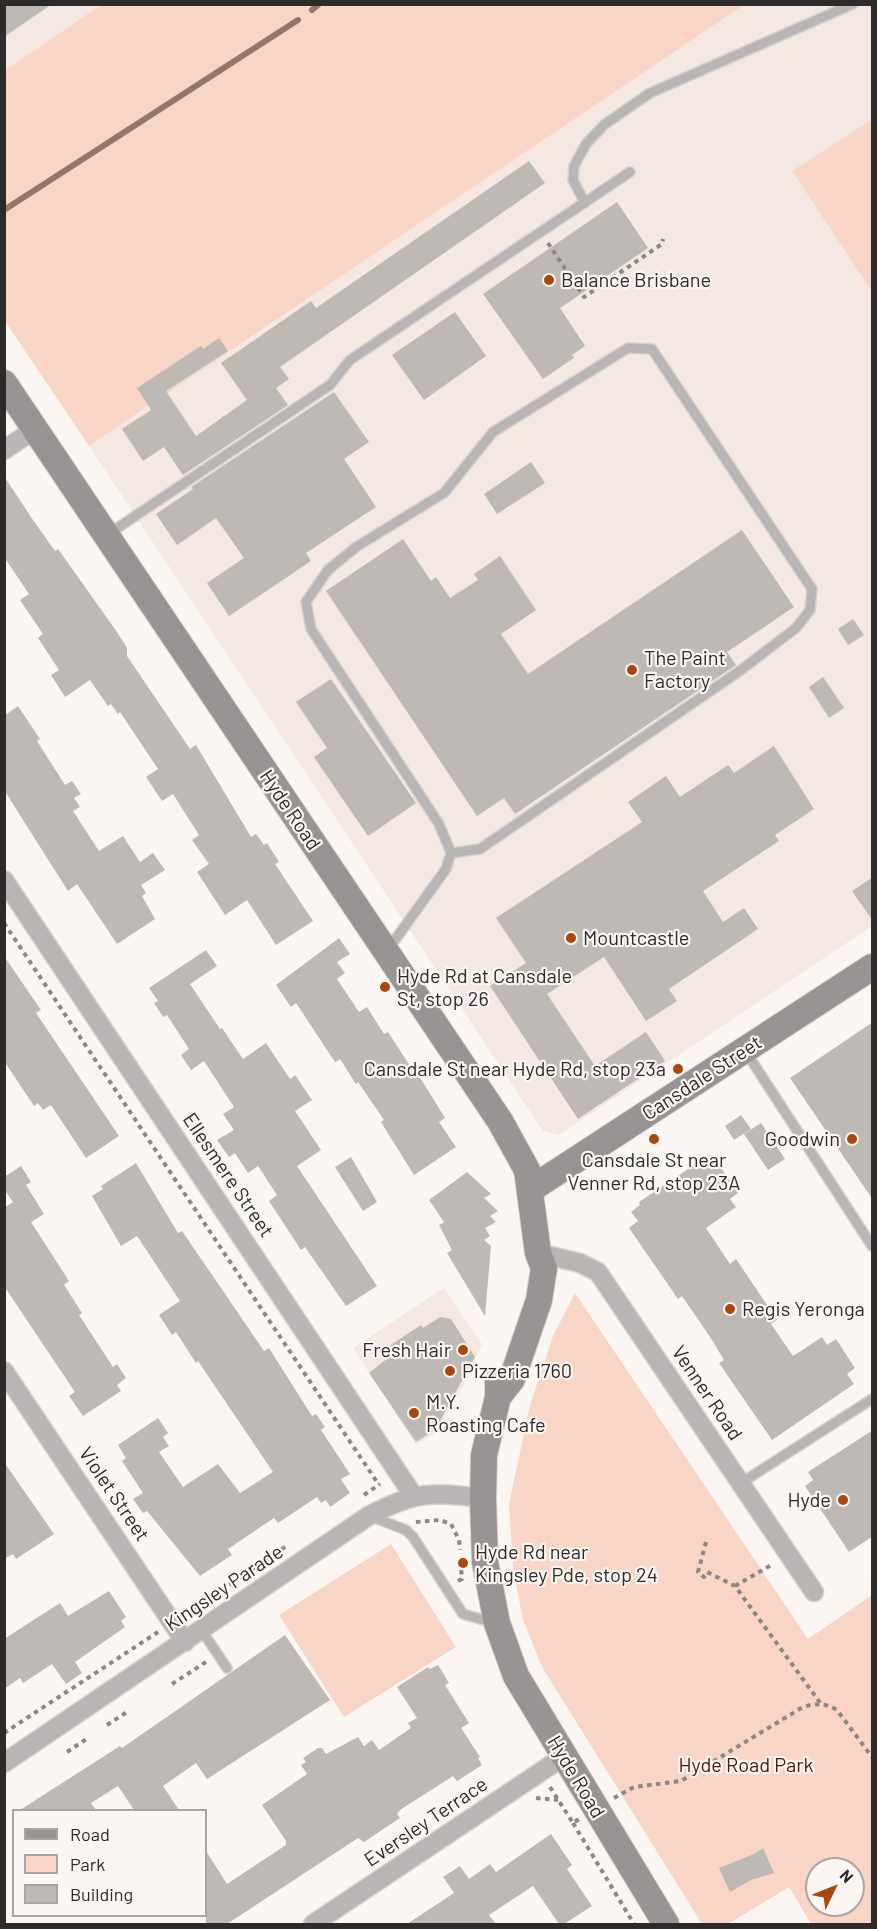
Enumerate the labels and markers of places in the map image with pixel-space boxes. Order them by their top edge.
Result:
place label: Balance Brisbane [561,268,711,292]
marker: Balance Brisbane [542,273,556,287]
place label: The Paint Factory [644,646,726,693]
marker: The Paint Factory [625,663,639,677]
place label: Mountcastle [583,926,689,950]
marker: Mountcastle [564,931,578,945]
place label: Hyde Rd at Cansdale St, stop 26 [397,964,572,1011]
marker: Hyde Rd at Cansdale St, stop 26 [378,980,392,994]
place label: Cansdale St near Hyde Rd, stop 23a [364,1057,666,1081]
marker: Cansdale St near Hyde Rd, stop 23a [671,1062,685,1076]
place label: Goodwin [765,1127,840,1151]
marker: Cansdale St near Venner Rd, stop 23A [647,1132,661,1146]
marker: Goodwin [845,1132,859,1146]
place label: Cansdale St near Venner Rd, stop 23A [568,1148,740,1195]
place label: Regis Yeronga [742,1297,865,1321]
marker: Regis Yeronga [723,1302,737,1316]
place label: Fresh Hair [362,1338,451,1362]
marker: Fresh Hair [456,1343,470,1357]
place label: Pizzeria 1760 [462,1359,572,1383]
marker: Pizzeria 1760 [443,1364,457,1378]
place label: M.Y. Roasting Cafe [426,1390,546,1437]
marker: M.Y. Roasting Cafe [407,1406,421,1420]
place label: Hyde [787,1488,831,1512]
marker: Hyde [836,1493,850,1507]
place label: Hyde Rd near Kingsley Pde, stop 24 [475,1540,658,1587]
marker: Hyde Rd near Kingsley Pde, stop 24 [456,1556,470,1570]

